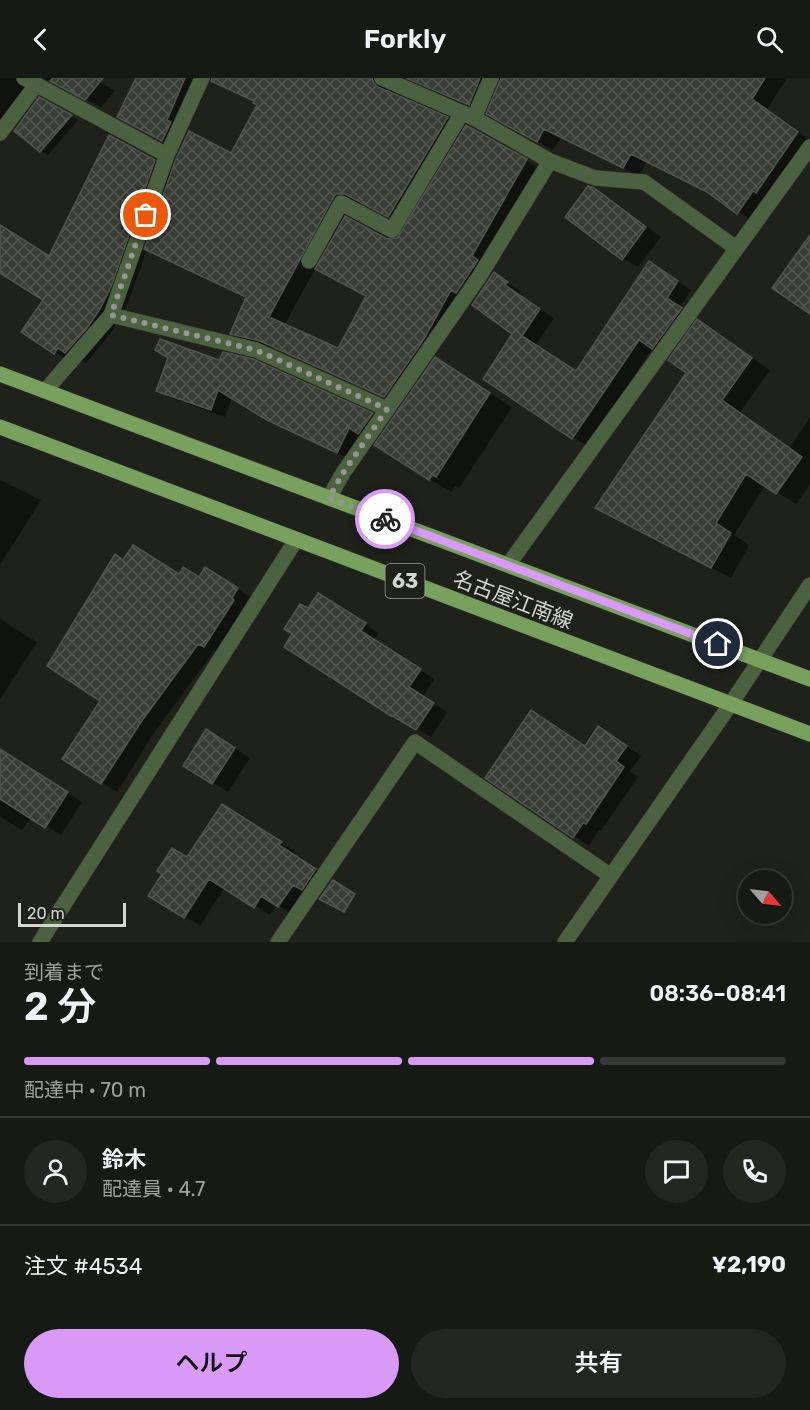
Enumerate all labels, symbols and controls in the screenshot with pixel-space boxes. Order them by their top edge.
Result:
icon: back [24,23,57,56]
text: Forkly [364,23,446,55]
icon: search [753,23,786,56]
pin [120,189,171,240]
icon: bag [129,198,162,231]
courier [355,489,415,549]
icon: bike [369,503,402,536]
road number: 63 [386,564,424,598]
street label: 名古屋江南線 [450,565,576,634]
pin [692,618,743,669]
icon: home [701,627,734,660]
north arrow [738,870,792,924]
map controls [738,870,792,924]
scale bar [18,900,126,928]
text: 20 m [27,904,65,923]
text: 到着まで [24,960,104,984]
text: 08:36–08:41 [649,980,786,1007]
text: 2 分 [24,984,96,1030]
text: 配達中 · 70 m [24,1078,146,1102]
button: person [24,1140,87,1203]
button: chat [645,1140,708,1203]
button: phone [723,1140,786,1203]
text: 鈴木 [102,1146,146,1173]
text: 配達員 · 4.7 [102,1177,205,1201]
text: ¥2,190 [712,1251,786,1278]
text: 注文 #4534 [24,1253,142,1280]
button: ヘルプ [24,1329,399,1398]
button: 共有 [411,1329,786,1398]

